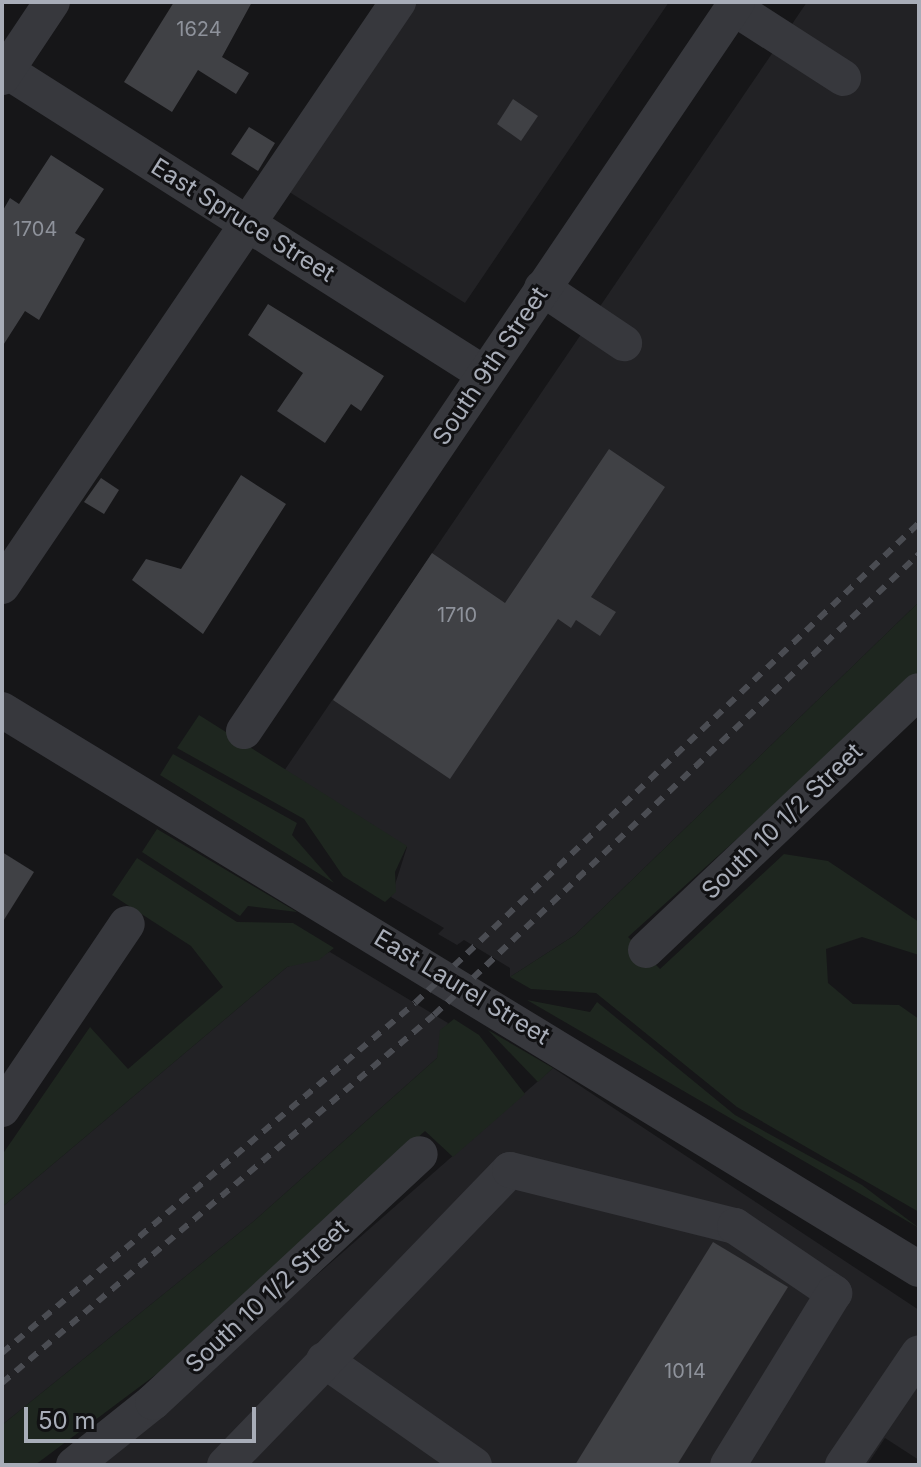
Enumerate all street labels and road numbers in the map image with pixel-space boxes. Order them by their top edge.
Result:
street label: East Spruce Street [146,152,340,288]
street label: South 9th Street [426,281,554,451]
street label: South 10 1/2 Street [696,737,868,905]
street label: East Laurel Street [369,923,555,1051]
street label: South 10 1/2 Street [180,1213,354,1379]

